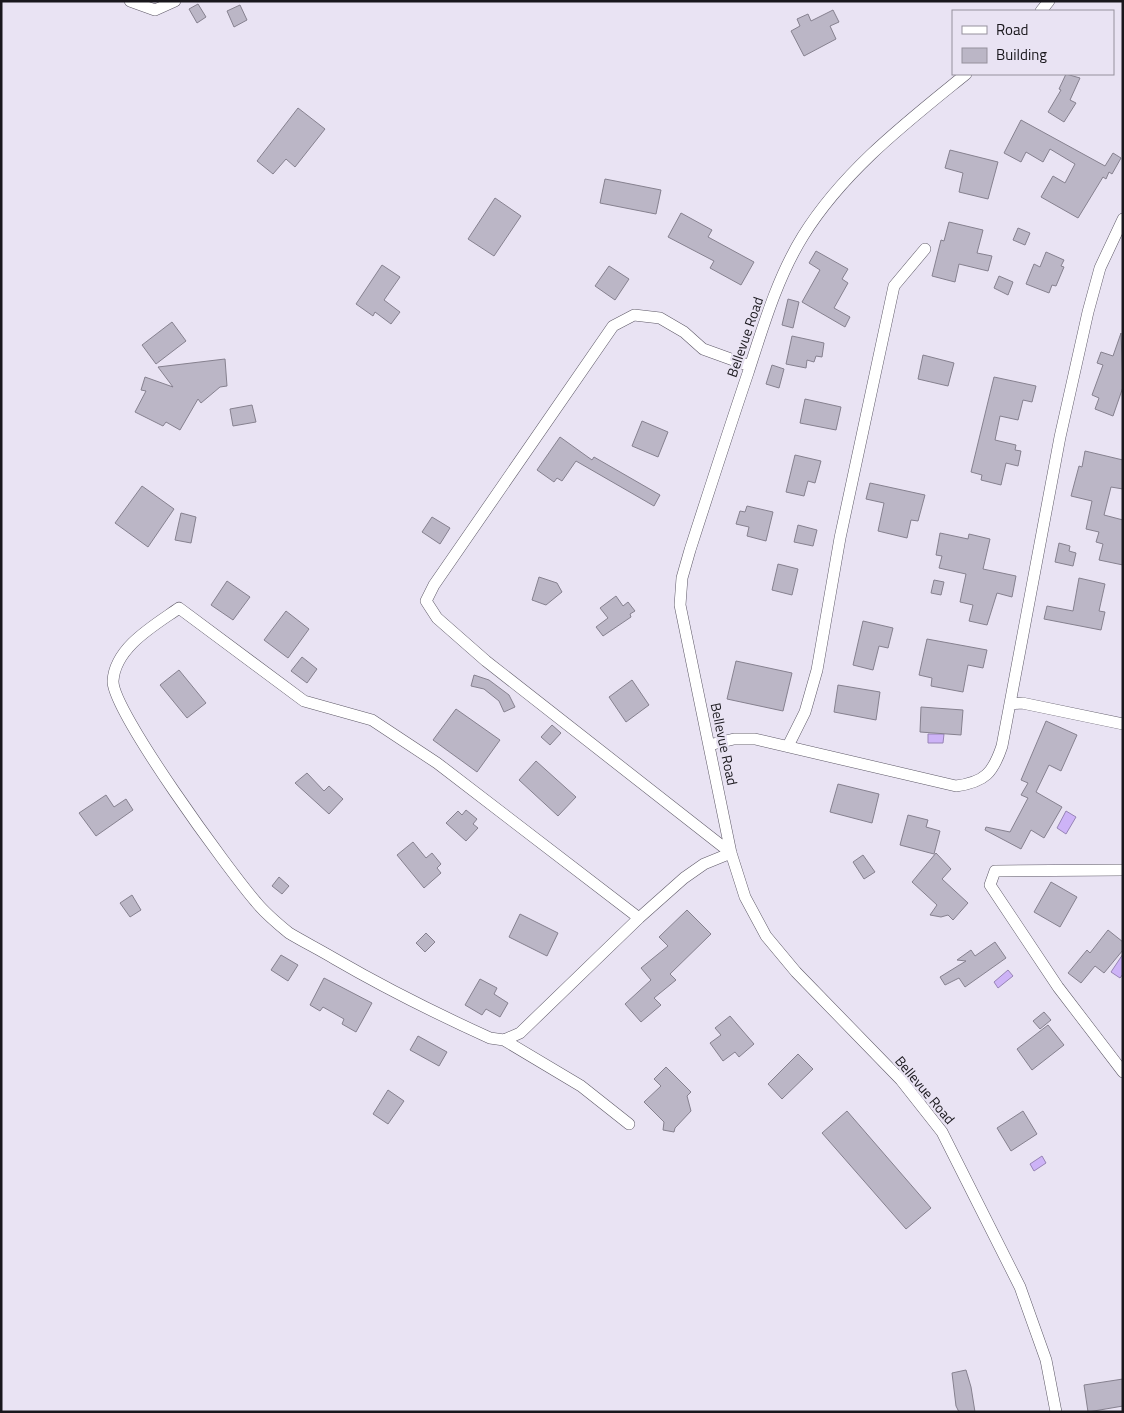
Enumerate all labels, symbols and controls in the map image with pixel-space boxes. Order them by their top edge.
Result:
legend [952,10,1114,75]
text: Road [996,18,1028,41]
text: Building [996,43,1047,66]
street label: Bellevue Road [721,294,768,380]
street label: Bellevue Road [706,701,743,787]
street label: Bellevue Road [890,1051,960,1129]

